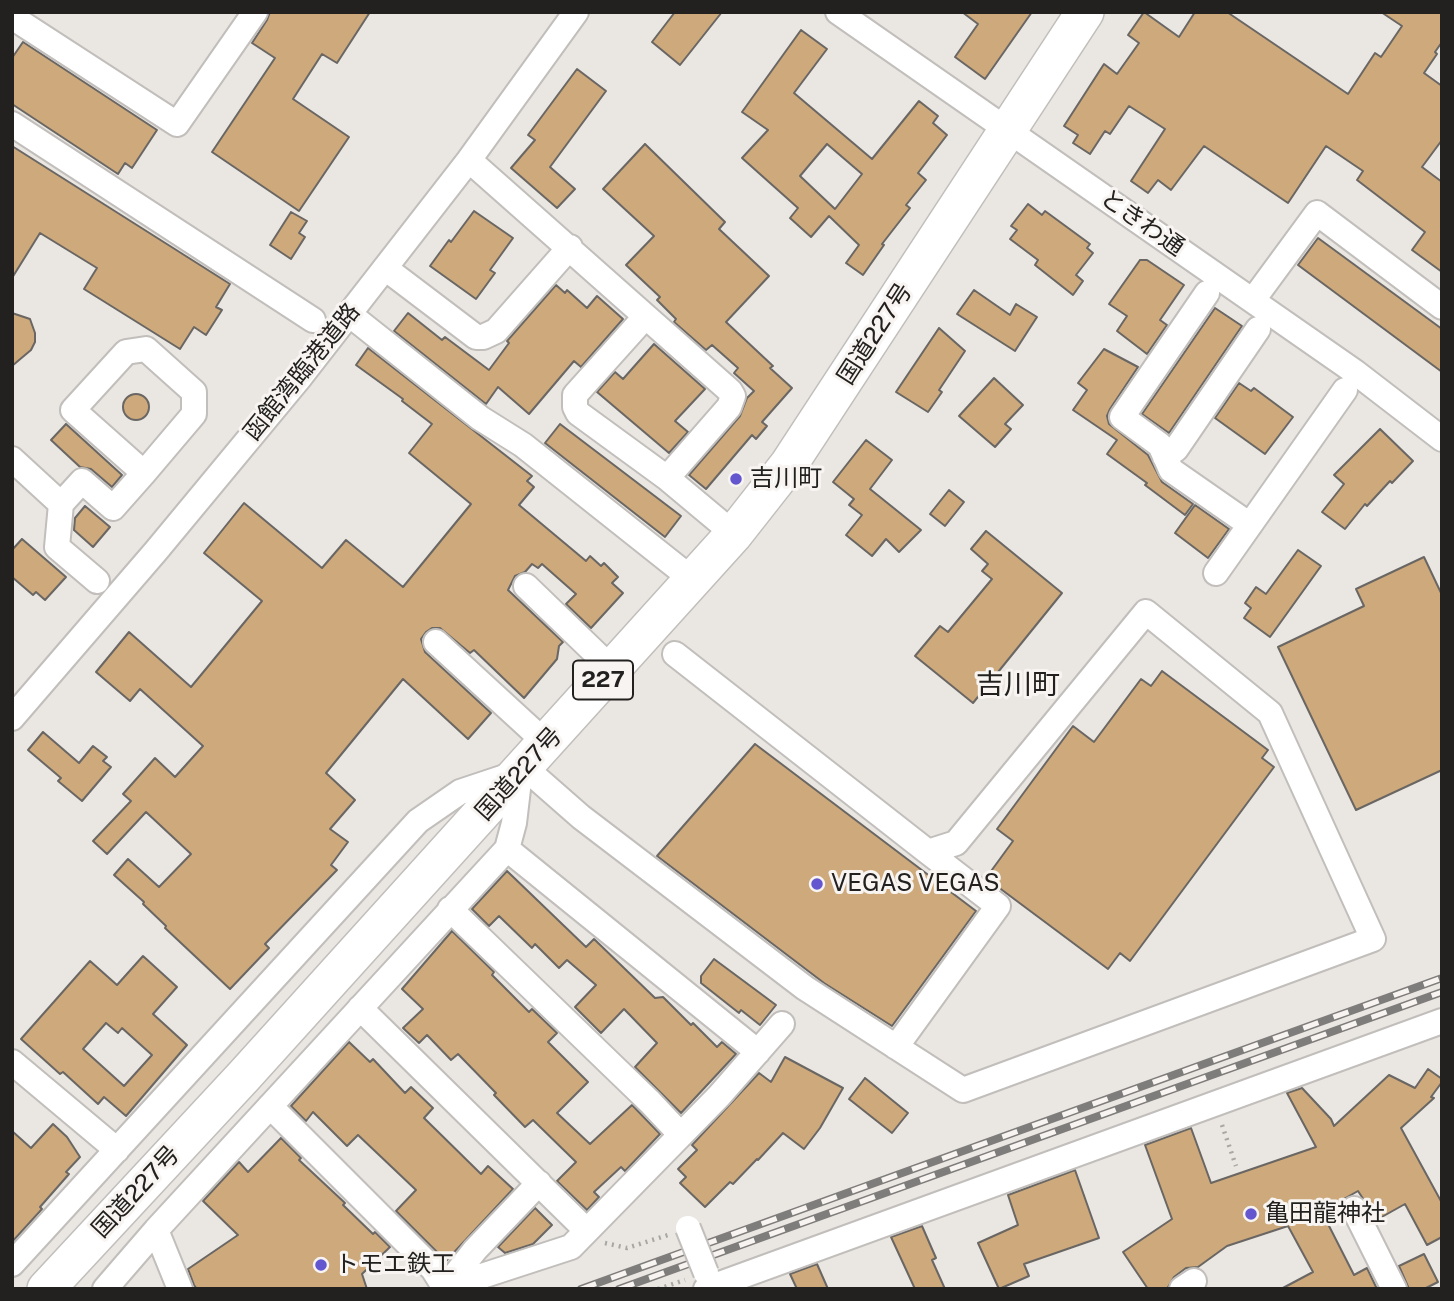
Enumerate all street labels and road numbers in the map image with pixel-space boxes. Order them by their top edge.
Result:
street label: ときわ通 [1094,184,1190,262]
street label: 国道227号 [832,278,918,390]
street label: 函館湾臨港道路 [238,298,366,446]
road number: 227 [573,660,633,700]
street label: 国道227号 [470,722,568,826]
street label: 国道227号 [86,1140,186,1244]

